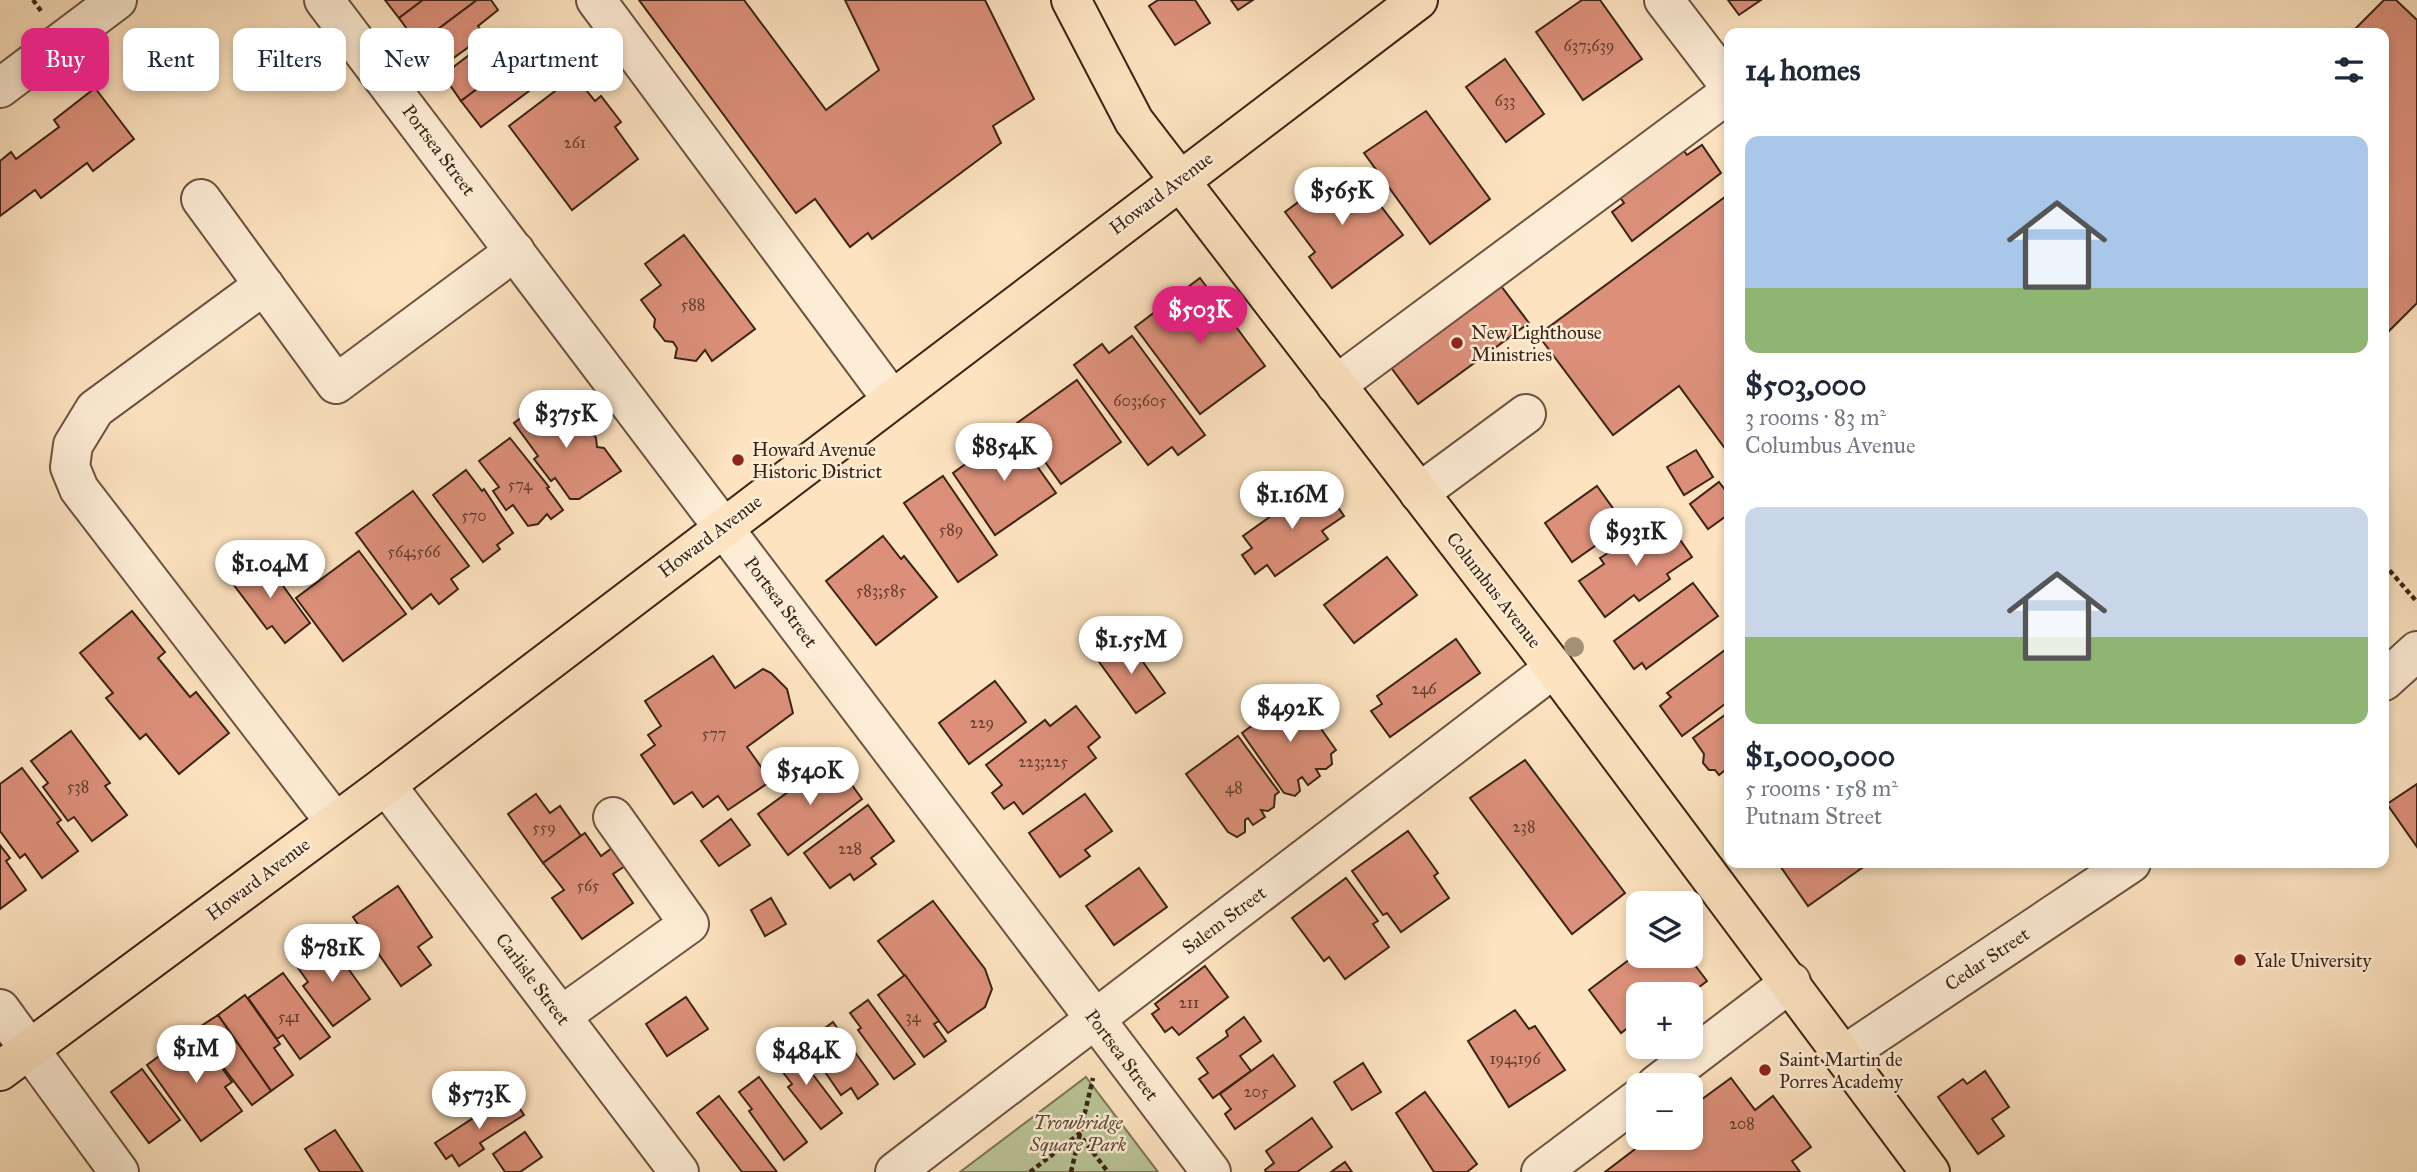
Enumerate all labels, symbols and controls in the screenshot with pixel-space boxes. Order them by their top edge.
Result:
chip: Buy [21,28,109,91]
chip: Rent [123,28,219,91]
chip: Filters [233,28,346,91]
chip: New [360,28,454,91]
chip: Apartment [468,28,623,91]
house number: 637;639 [1564,36,1614,55]
icon: filters [2330,51,2368,89]
text: 14 homes [1745,52,1860,88]
house number: 633 [1495,91,1516,110]
street label: Portsea Street [397,100,481,200]
house number: 261 [564,133,586,152]
street label: Howard Avenue [1105,146,1217,239]
pin: $565K [1293,168,1391,227]
text: $565K [1310,176,1374,204]
icon: home [1994,182,2120,308]
pin: $503K [1151,286,1249,346]
house number: 588 [681,295,705,314]
text: $503K [1168,295,1232,323]
place label: New Lighthouse Ministries [1471,321,1602,366]
marker: New Lighthouse Ministries [1449,335,1465,351]
text: $503,000 [1745,367,1867,403]
pin: $375K [517,391,615,450]
house number: 603;605 [1113,391,1167,410]
text: $375K [535,399,597,427]
text: 3 rooms · 83 m² [1745,403,1886,431]
pin: $854K [955,424,1053,483]
text: Columbus Avenue [1745,431,1916,459]
text: $854K [971,432,1037,460]
place label: Howard Avenue Historic District [752,438,883,483]
marker: Howard Avenue Historic District [730,452,746,468]
pin: $1.16M [1235,472,1349,531]
house number: 574 [508,475,533,494]
text: $1.16M [1256,480,1328,508]
street label: Howard Avenue [654,489,766,582]
house number: 570 [461,506,487,525]
pin: $931K [1587,508,1685,568]
text: $931K [1606,517,1666,545]
house number: 589 [939,520,963,539]
street label: Columbus Avenue [1442,527,1547,653]
pin: $1.04M [213,540,327,600]
house number: 564;566 [388,542,441,561]
text: $1.04M [231,549,309,577]
street label: Portsea Street [739,552,823,652]
icon: home [1994,553,2120,679]
house number: 583;585 [856,581,907,600]
pin: $1.55M [1074,616,1188,676]
text: $1.55M [1095,625,1167,653]
house number: 246 [1411,679,1437,698]
pin: $492K [1241,684,1339,744]
text: $492K [1257,693,1323,721]
house number: 229 [970,713,994,732]
house number: 577 [702,724,726,743]
text: $1,000,000 [1745,738,1895,774]
pin: $540K [761,748,859,807]
house number: 223;225 [1018,752,1068,771]
text: $540K [777,756,843,784]
text: 5 rooms · 158 m² [1745,774,1898,802]
house number: 538 [67,777,89,796]
house number: 48 [1225,778,1243,797]
text: Putnam Street [1745,802,1882,830]
house number: 238 [1513,817,1535,836]
house number: 559 [532,818,556,837]
street label: Howard Avenue [202,832,314,925]
house number: 228 [838,839,862,858]
house number: 565 [576,876,600,895]
street label: Salem Street [1177,881,1271,959]
map controls [1626,891,1703,1150]
button: layers [1626,891,1703,968]
street label: Cedar Street [1940,922,2034,996]
pin: $781K [283,925,381,984]
street label: Carlisle Street [491,928,575,1030]
text: $781K [300,933,364,961]
place label: Yale University [2254,949,2373,972]
marker: Yale University [2232,952,2248,968]
button: + [1626,982,1703,1059]
house number: 211 [1179,993,1199,1012]
street label: Portsea Street [1080,1005,1164,1105]
house number: 541 [278,1007,300,1026]
house number: 34 [905,1007,922,1026]
pin: $1M [162,1026,230,1085]
pin: $484K [757,1028,855,1087]
text: $1M [173,1034,219,1062]
text: $484K [772,1036,840,1064]
place label: Saint Martin de Porres Academy [1779,1048,1904,1093]
house number: 194;196 [1489,1049,1541,1068]
marker: Saint Martin de Porres Academy [1757,1062,1773,1078]
pin: $573K [430,1072,528,1131]
button: − [1626,1073,1703,1150]
text: $573K [448,1080,510,1108]
house number: 205 [1244,1082,1269,1101]
park label: Trowbridge Square Park [1029,1111,1127,1156]
house number: 208 [1729,1114,1755,1133]

